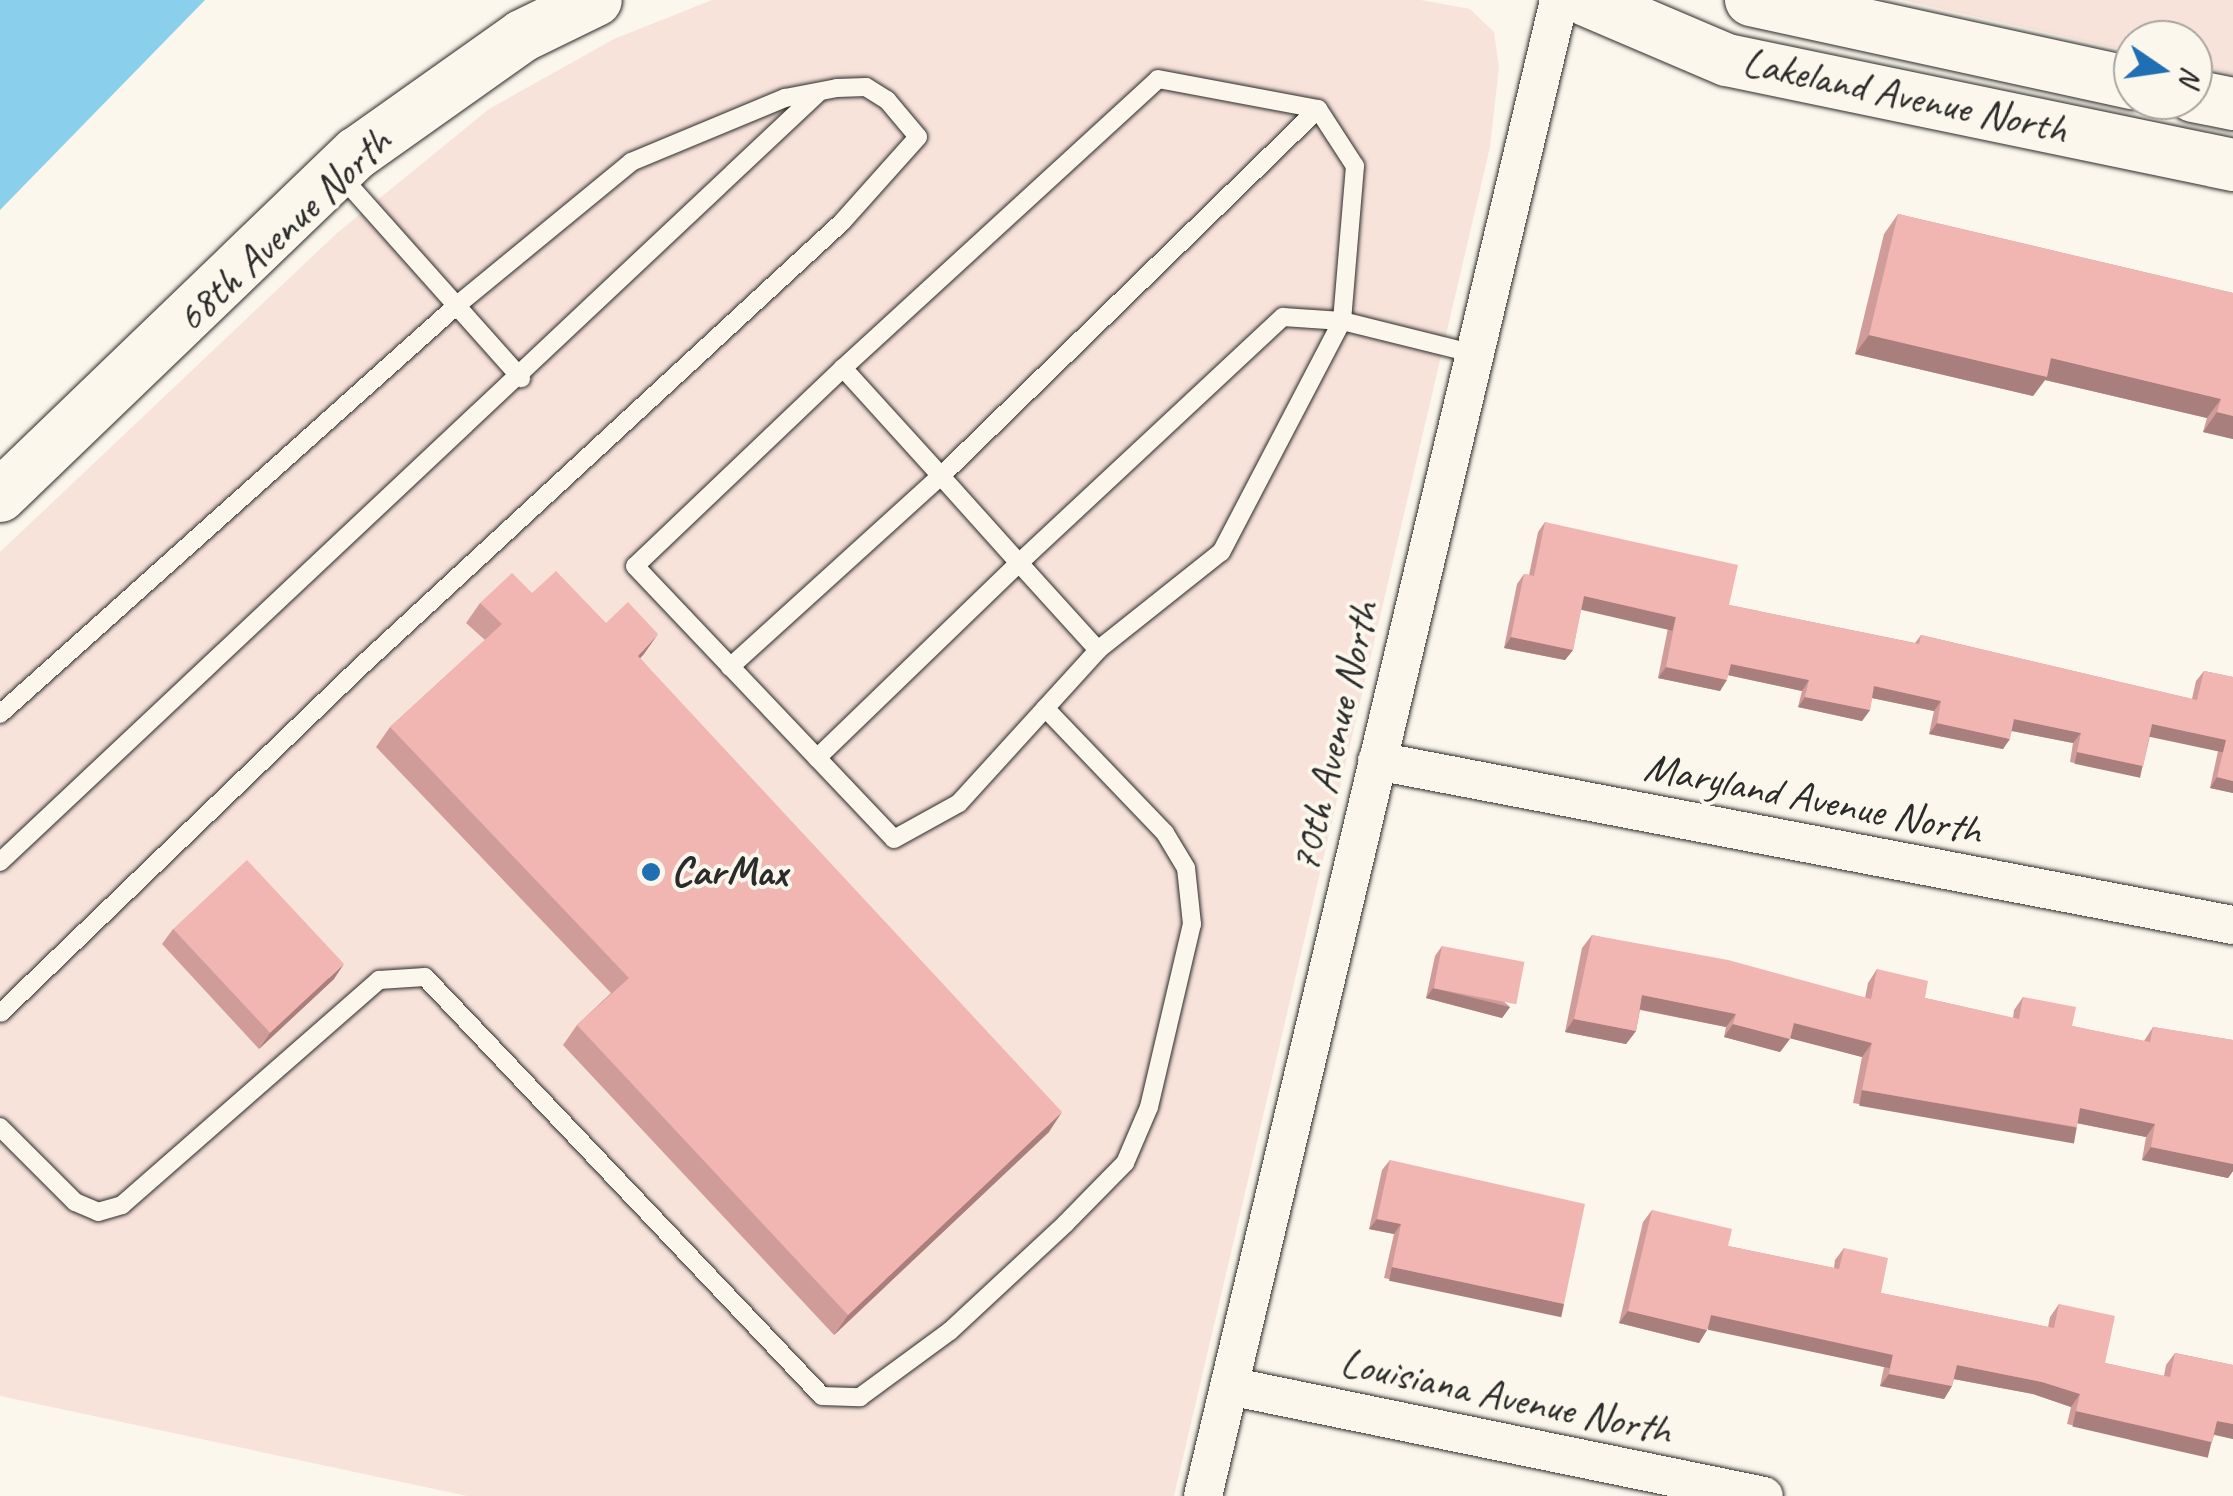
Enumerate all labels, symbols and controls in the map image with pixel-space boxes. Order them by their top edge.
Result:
north arrow [2113,20,2213,120]
street label: Lakeland Avenue North [1738,37,2072,155]
text: N [2172,64,2210,89]
street label: 68th Avenue North [166,118,402,342]
street label: 70th Avenue North [1279,597,1391,877]
street label: Maryland Avenue North [1640,742,1986,856]
place label: CarMax [671,847,787,897]
marker: CarMax [640,861,662,883]
street label: Louisiana Avenue North [1336,1337,1676,1457]

